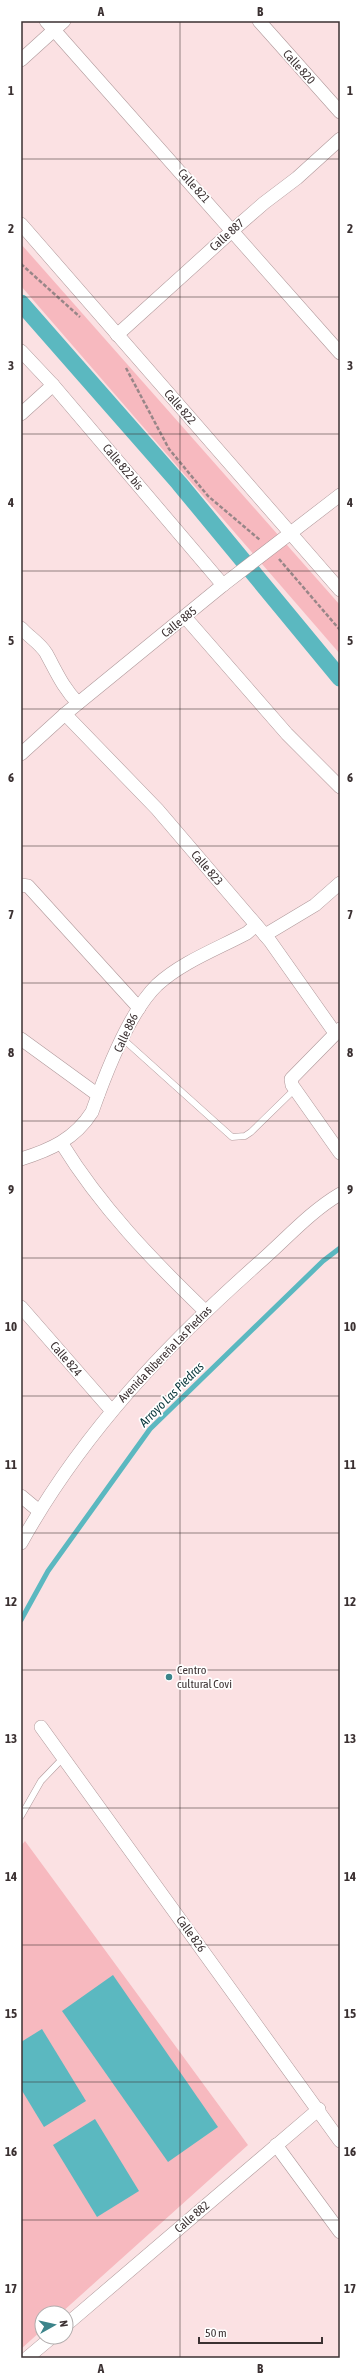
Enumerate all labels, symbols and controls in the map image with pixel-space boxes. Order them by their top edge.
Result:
text: A [97,4,105,19]
text: B [257,4,264,19]
street label: Calle 820 [280,47,318,87]
text: 1 [8,83,14,98]
text: 1 [347,83,353,98]
street label: Calle 821 [175,166,213,206]
street label: Calle 887 [207,216,247,254]
text: 2 [8,221,14,236]
text: 2 [347,221,353,236]
text: 3 [8,358,14,373]
text: 3 [347,358,353,373]
street label: Calle 822 [161,387,199,427]
street label: Calle 822 bis [100,441,146,493]
text: 4 [7,495,14,510]
text: 4 [346,495,353,510]
street label: Calle 885 [159,604,199,640]
text: 5 [8,633,14,648]
text: 5 [347,633,353,648]
text: 6 [8,770,14,785]
text: 6 [347,770,353,785]
street label: Calle 823 [188,848,226,888]
text: 7 [8,907,14,922]
text: 7 [347,907,353,922]
street label: Calle 886 [111,1011,141,1055]
text: 8 [8,1045,14,1060]
text: 8 [347,1045,353,1060]
text: 9 [8,1182,14,1197]
text: 9 [347,1182,353,1197]
street label: Avenida Ribereña Las Piedras [115,1303,215,1405]
text: 10 [5,1319,17,1334]
text: 10 [344,1319,356,1334]
street label: Calle 824 [47,1339,85,1379]
water label: Arroyo Las Piedras [135,1359,207,1430]
text: 11 [5,1457,17,1472]
text: 11 [344,1457,356,1472]
text: 12 [5,1594,17,1609]
text: 12 [344,1594,356,1609]
place label: Centro cultural Covi [177,1663,232,1691]
marker: Centro cultural Covi [164,1672,174,1682]
text: 13 [5,1731,17,1746]
text: 13 [344,1731,356,1746]
text: 14 [5,1869,17,1884]
text: 14 [344,1869,356,1884]
street label: Calle 826 [173,1913,209,1955]
text: 15 [5,2006,17,2021]
text: 15 [344,2006,356,2021]
text: 16 [5,2144,17,2159]
text: 16 [344,2144,356,2159]
street label: Calle 882 [172,2198,212,2236]
text: 17 [5,2281,17,2296]
text: 17 [344,2281,356,2296]
north arrow [34,2305,74,2345]
scale bar [199,2319,322,2345]
text: N [58,2320,70,2328]
text: 50 m [205,2326,227,2340]
text: A [97,2361,105,2376]
text: B [257,2361,264,2376]

